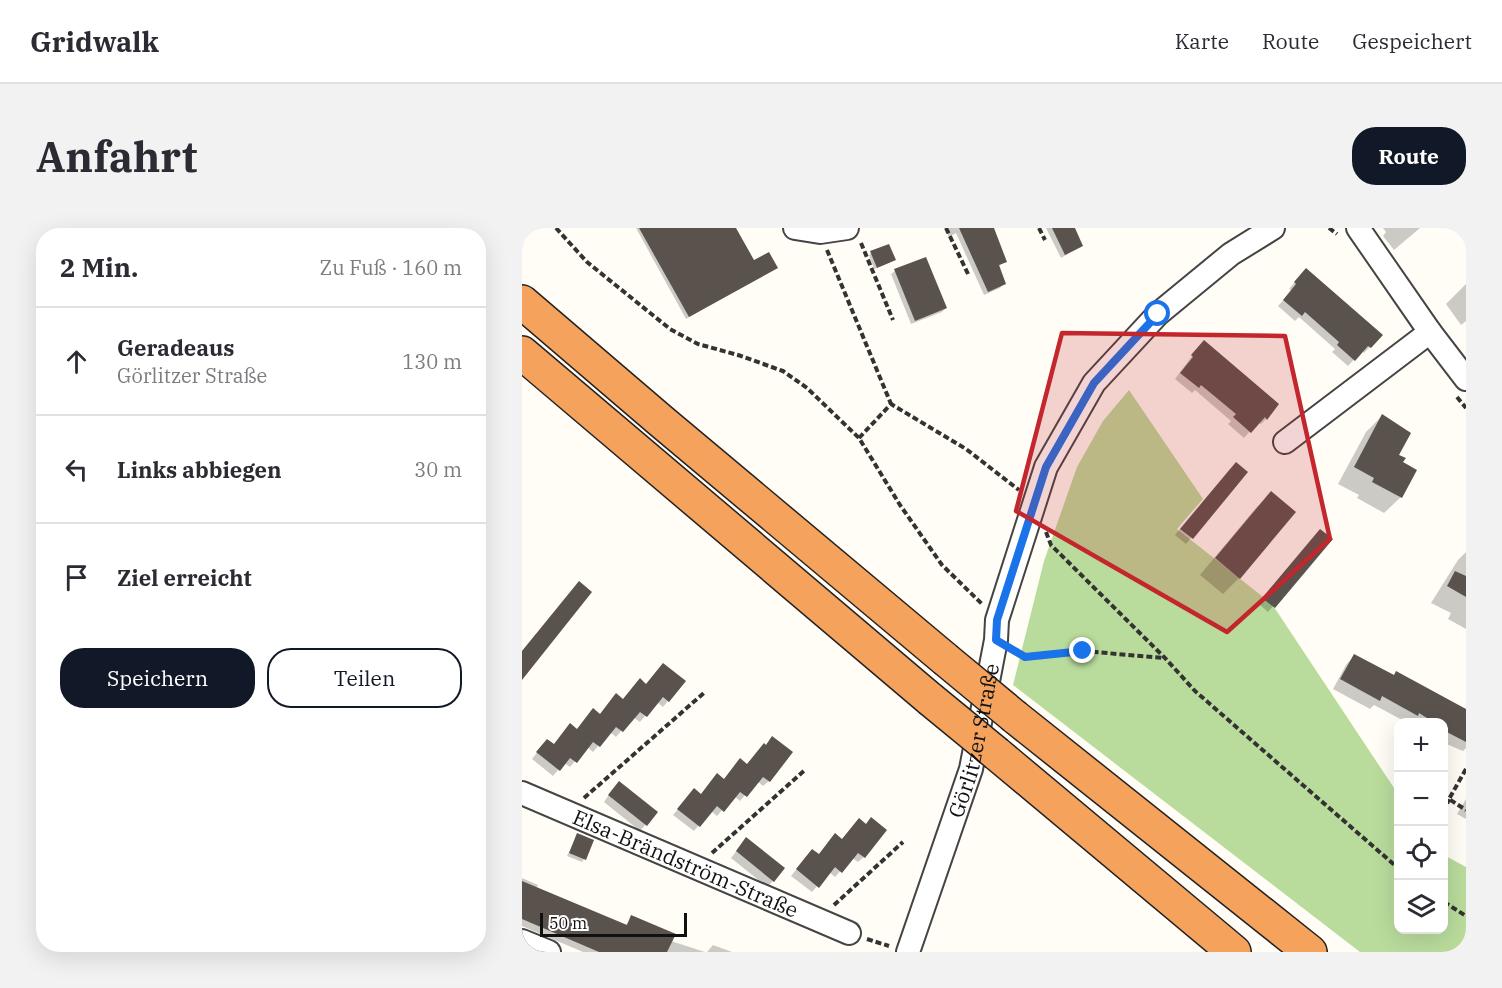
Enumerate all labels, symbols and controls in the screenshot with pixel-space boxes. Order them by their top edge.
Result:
text: Gridwalk [30,23,159,60]
text: Karte [1175,27,1229,55]
text: Route [1262,27,1319,55]
text: Gespeichert [1352,27,1472,55]
button: Route [1352,127,1466,185]
text: Anfahrt [36,129,197,184]
text: 2 Min. [60,250,138,284]
text: Zu Fuß · 160 m [320,254,462,281]
route start [1144,300,1170,326]
text: Geradeaus [117,333,234,362]
icon: ahead [60,345,93,378]
text: 130 m [402,348,462,375]
text: Görlitzer Straße [117,362,267,389]
icon: left [60,453,93,486]
text: Links abbiegen [117,455,282,484]
text: 30 m [414,456,462,483]
icon: arrive [60,561,93,594]
text: Ziel erreicht [117,563,252,592]
route end [1069,637,1095,663]
button: Speichern [60,648,255,708]
button: Teilen [267,648,462,708]
street label: Görlitzer Straße [941,661,1005,821]
map controls [1394,718,1448,934]
button: + [1394,718,1448,772]
button: − [1394,772,1448,826]
street label: Elsa-Brändström-Straße [569,802,803,924]
button: locate [1394,826,1448,880]
button: layers [1394,880,1448,934]
scale bar [540,910,687,938]
text: 50 m [549,913,587,933]

